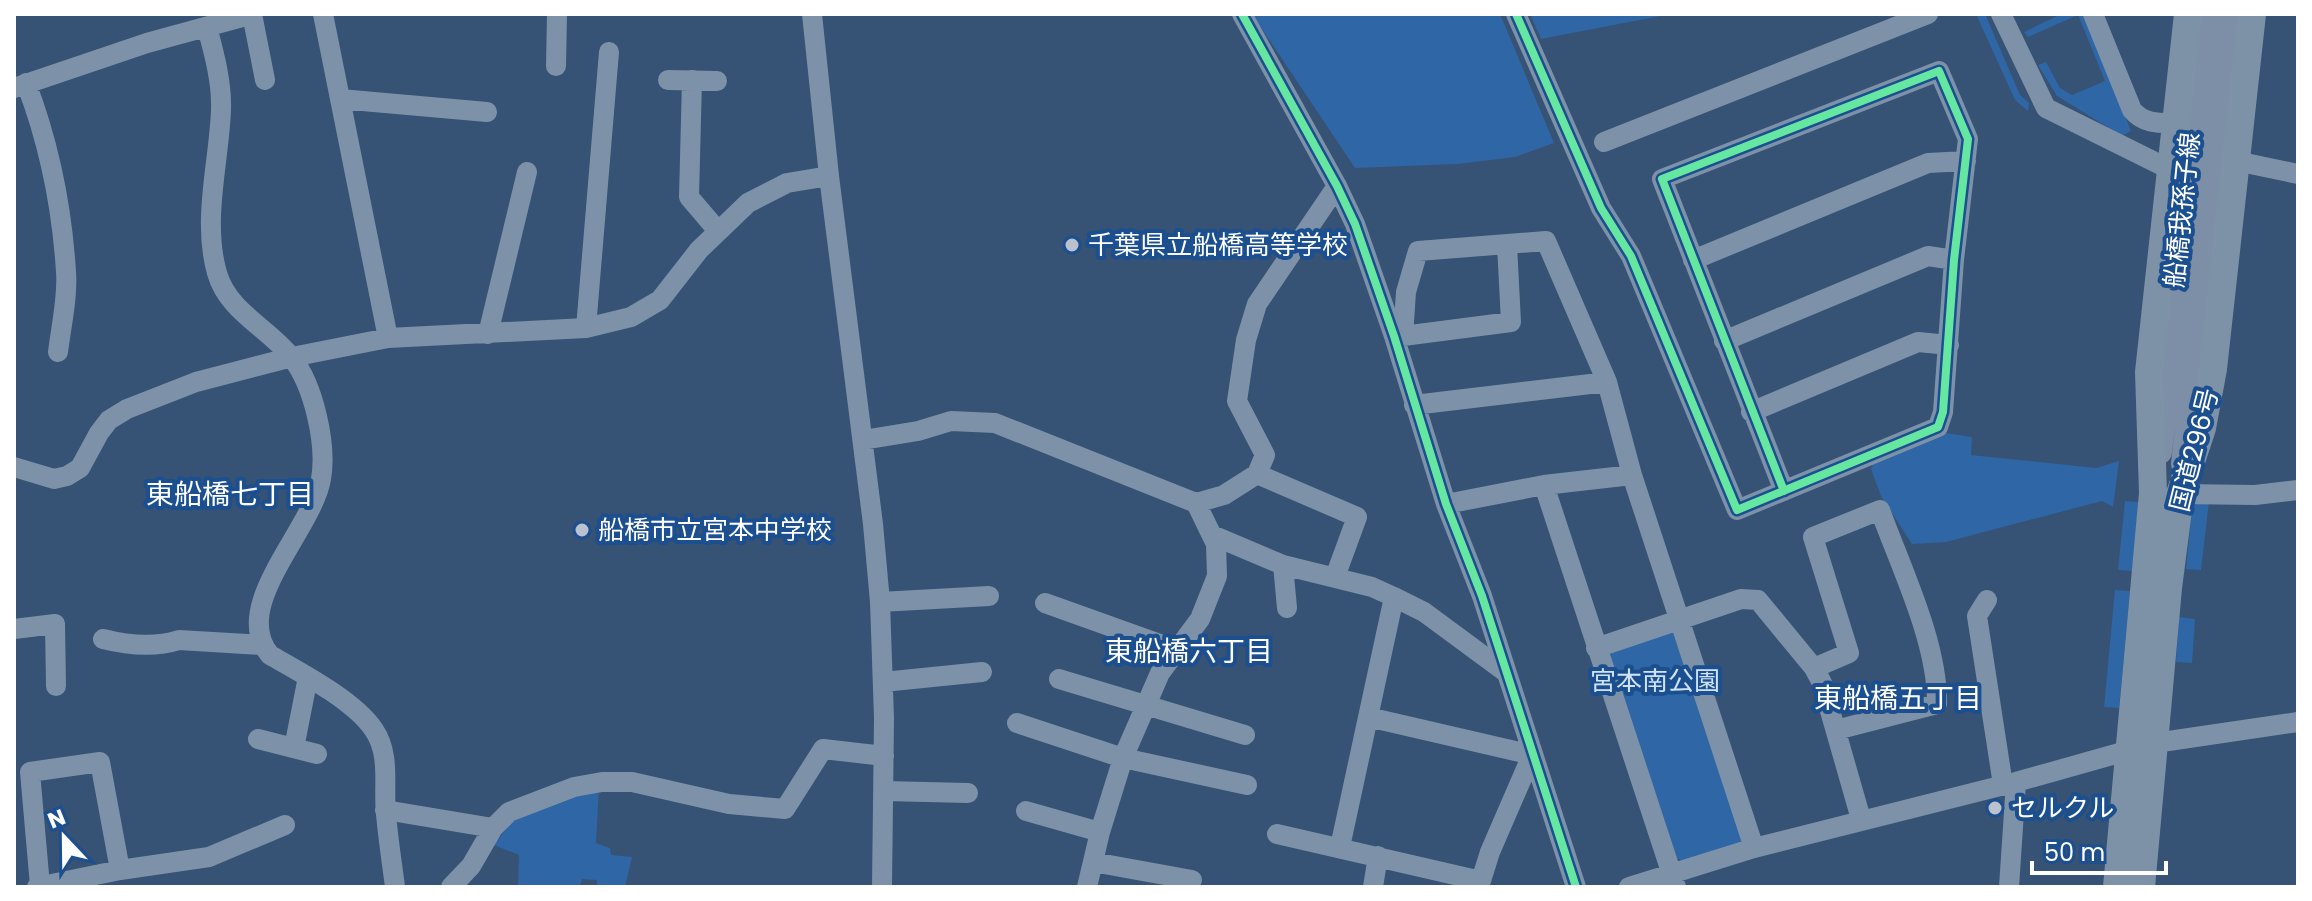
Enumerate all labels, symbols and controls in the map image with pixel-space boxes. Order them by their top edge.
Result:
street label: 船橋我孫子線 [2156,131,2208,289]
place label: 千葉県立船橋高等学校 [1088,227,1348,263]
marker: 千葉県立船橋高等学校 [1063,236,1081,254]
street label: 国道296号 [2161,385,2227,515]
district label: 東船橋七丁目 [146,475,314,514]
place label: 船橋市立宮本中学校 [598,512,832,548]
marker: 船橋市立宮本中学校 [573,521,591,539]
district label: 東船橋六丁目 [1105,632,1273,671]
park label: 宮本南公園 [1590,663,1720,699]
district label: 東船橋五丁目 [1814,679,1982,718]
place label: セルクル [2011,790,2114,826]
north arrow [24,797,104,877]
marker: セルクル [1986,799,2004,817]
text: N [43,801,70,836]
scale bar [2032,825,2166,875]
text: 50 m [2044,836,2105,869]

